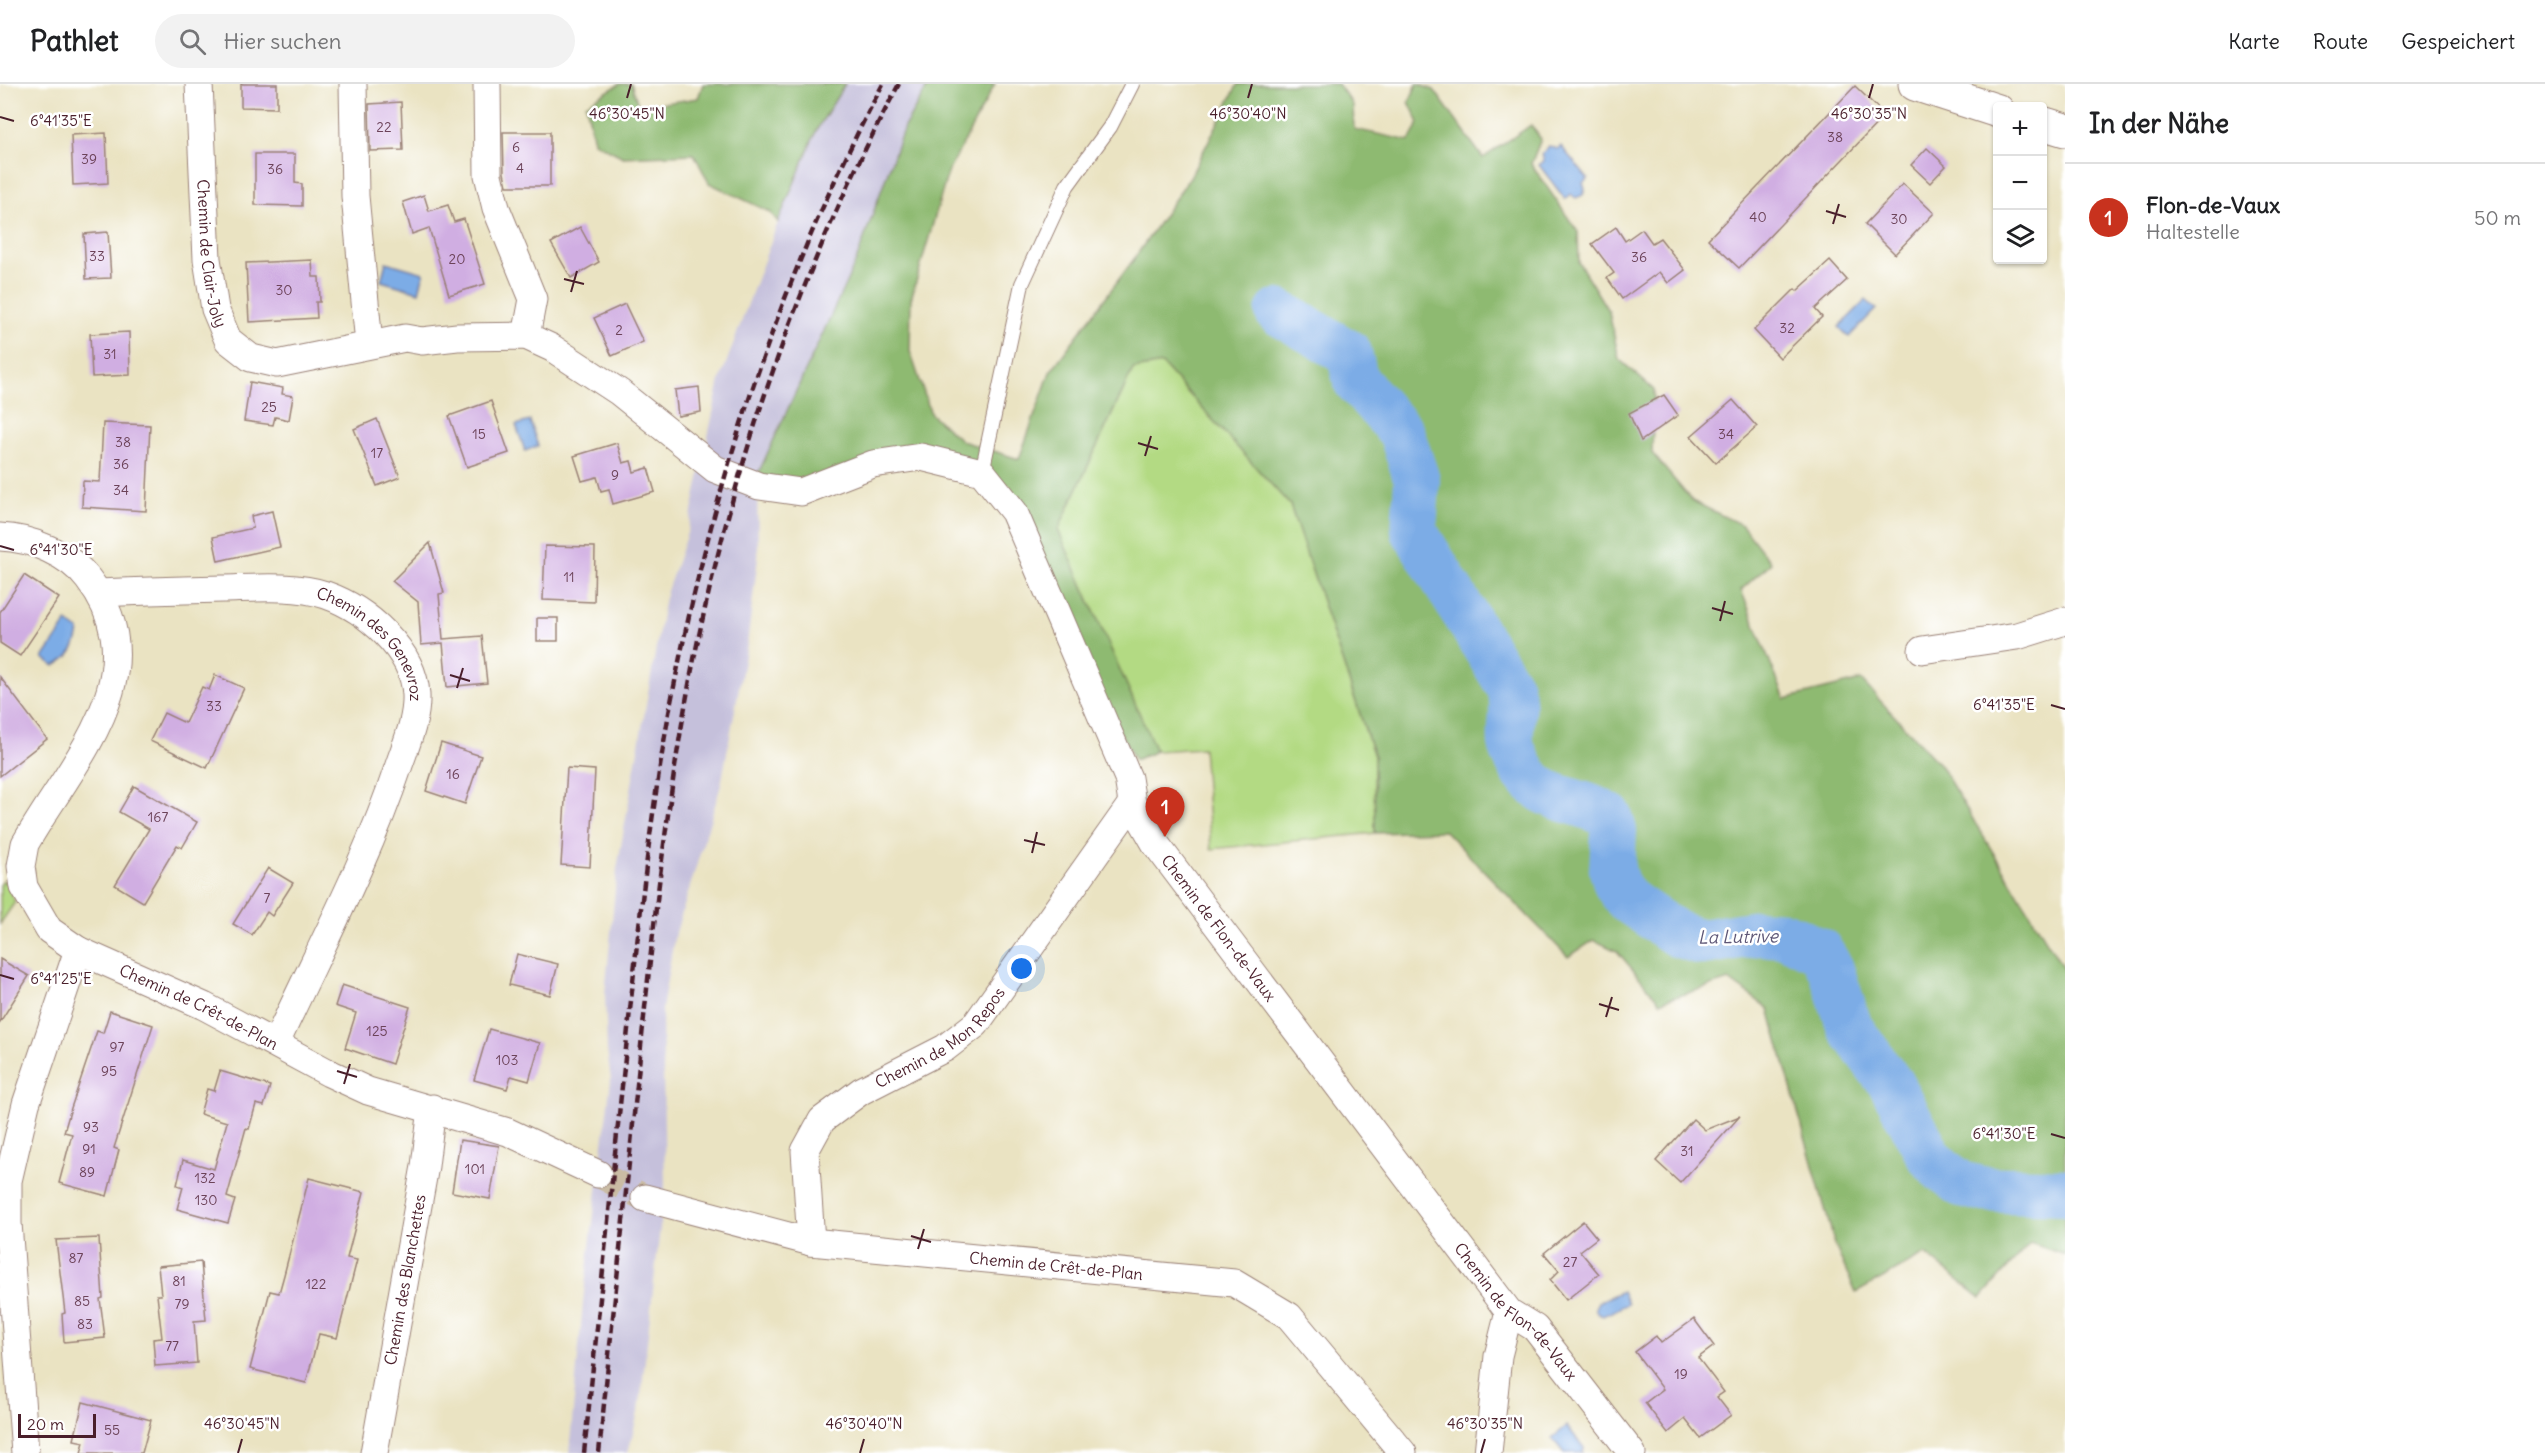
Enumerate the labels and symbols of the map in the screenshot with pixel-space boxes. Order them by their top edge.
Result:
text: 46°30'45"N [589,104,665,123]
text: 46°30'40"N [1209,104,1287,123]
text: 46°30'35"N [1831,104,1907,123]
text: 6°41'35"E [30,111,92,130]
house number: 22 [376,118,392,136]
house number: 38 [1827,128,1843,146]
house number: 6 [512,138,520,156]
house number: 39 [81,150,97,168]
house number: 4 [516,159,524,177]
house number: 36 [267,160,283,178]
street label: Chemin de Clair-Joly [193,179,231,330]
house number: 40 [1749,208,1767,226]
house number: 30 [1890,210,1908,228]
house number: 33 [89,247,105,265]
house number: 36 [1631,248,1647,266]
house number: 20 [449,250,465,268]
house number: 30 [275,281,293,299]
house number: 32 [1779,319,1795,337]
house number: 2 [615,321,623,339]
house number: 31 [103,345,117,363]
house number: 25 [261,398,277,416]
house number: 15 [472,425,486,443]
house number: 34 [1718,425,1734,443]
house number: 38 [115,433,131,451]
house number: 17 [371,444,383,462]
house number: 36 [113,455,129,473]
house number: 9 [611,466,619,484]
house number: 34 [113,481,129,499]
text: 6°41'30"E [29,540,93,559]
house number: 11 [563,568,575,586]
street label: Chemin des Genevroz [314,583,426,702]
text: 6°41'35"E [1973,695,2035,714]
house number: 33 [206,697,222,715]
house number: 16 [446,765,460,783]
pin: 1 [1146,788,1184,837]
house number: 167 [148,808,168,826]
street label: Chemin de Flon-de-Vaux [1157,851,1281,1005]
house number: 7 [264,889,271,907]
water label: La Lutrive [1698,924,1780,949]
your location [1007,954,1036,983]
street label: Chemin de Crêt-de-Plan [116,960,282,1054]
text: 6°41'25"E [30,969,92,988]
street label: Chemin de Mon Repos [872,983,1009,1092]
house number: 125 [366,1022,388,1040]
house number: 97 [110,1038,125,1056]
house number: 103 [496,1051,518,1069]
house number: 95 [101,1062,117,1080]
house number: 93 [83,1118,99,1136]
text: 6°41'30"E [1972,1124,2036,1143]
house number: 91 [82,1140,96,1158]
house number: 31 [1680,1142,1694,1160]
house number: 101 [465,1160,485,1178]
house number: 89 [79,1163,95,1181]
house number: 132 [194,1169,216,1187]
house number: 130 [195,1191,217,1209]
street label: Chemin des Blanchettes [380,1193,430,1367]
street label: Chemin de Flon-de-Vaux [1450,1239,1582,1384]
street label: Chemin de Crêt-de-Plan [968,1247,1144,1284]
house number: 87 [69,1249,84,1267]
house number: 27 [1563,1253,1577,1271]
house number: 81 [172,1272,186,1290]
house number: 122 [306,1275,327,1293]
house number: 85 [74,1292,90,1310]
house number: 79 [175,1295,189,1313]
house number: 83 [77,1315,93,1333]
house number: 77 [165,1337,179,1355]
house number: 19 [1674,1365,1688,1383]
scale bar [18,1411,96,1438]
text: 46°30'45"N [204,1414,280,1433]
text: 46°30'40"N [825,1414,903,1433]
text: 46°30'35"N [1447,1414,1523,1433]
house number: 55 [104,1421,120,1439]

